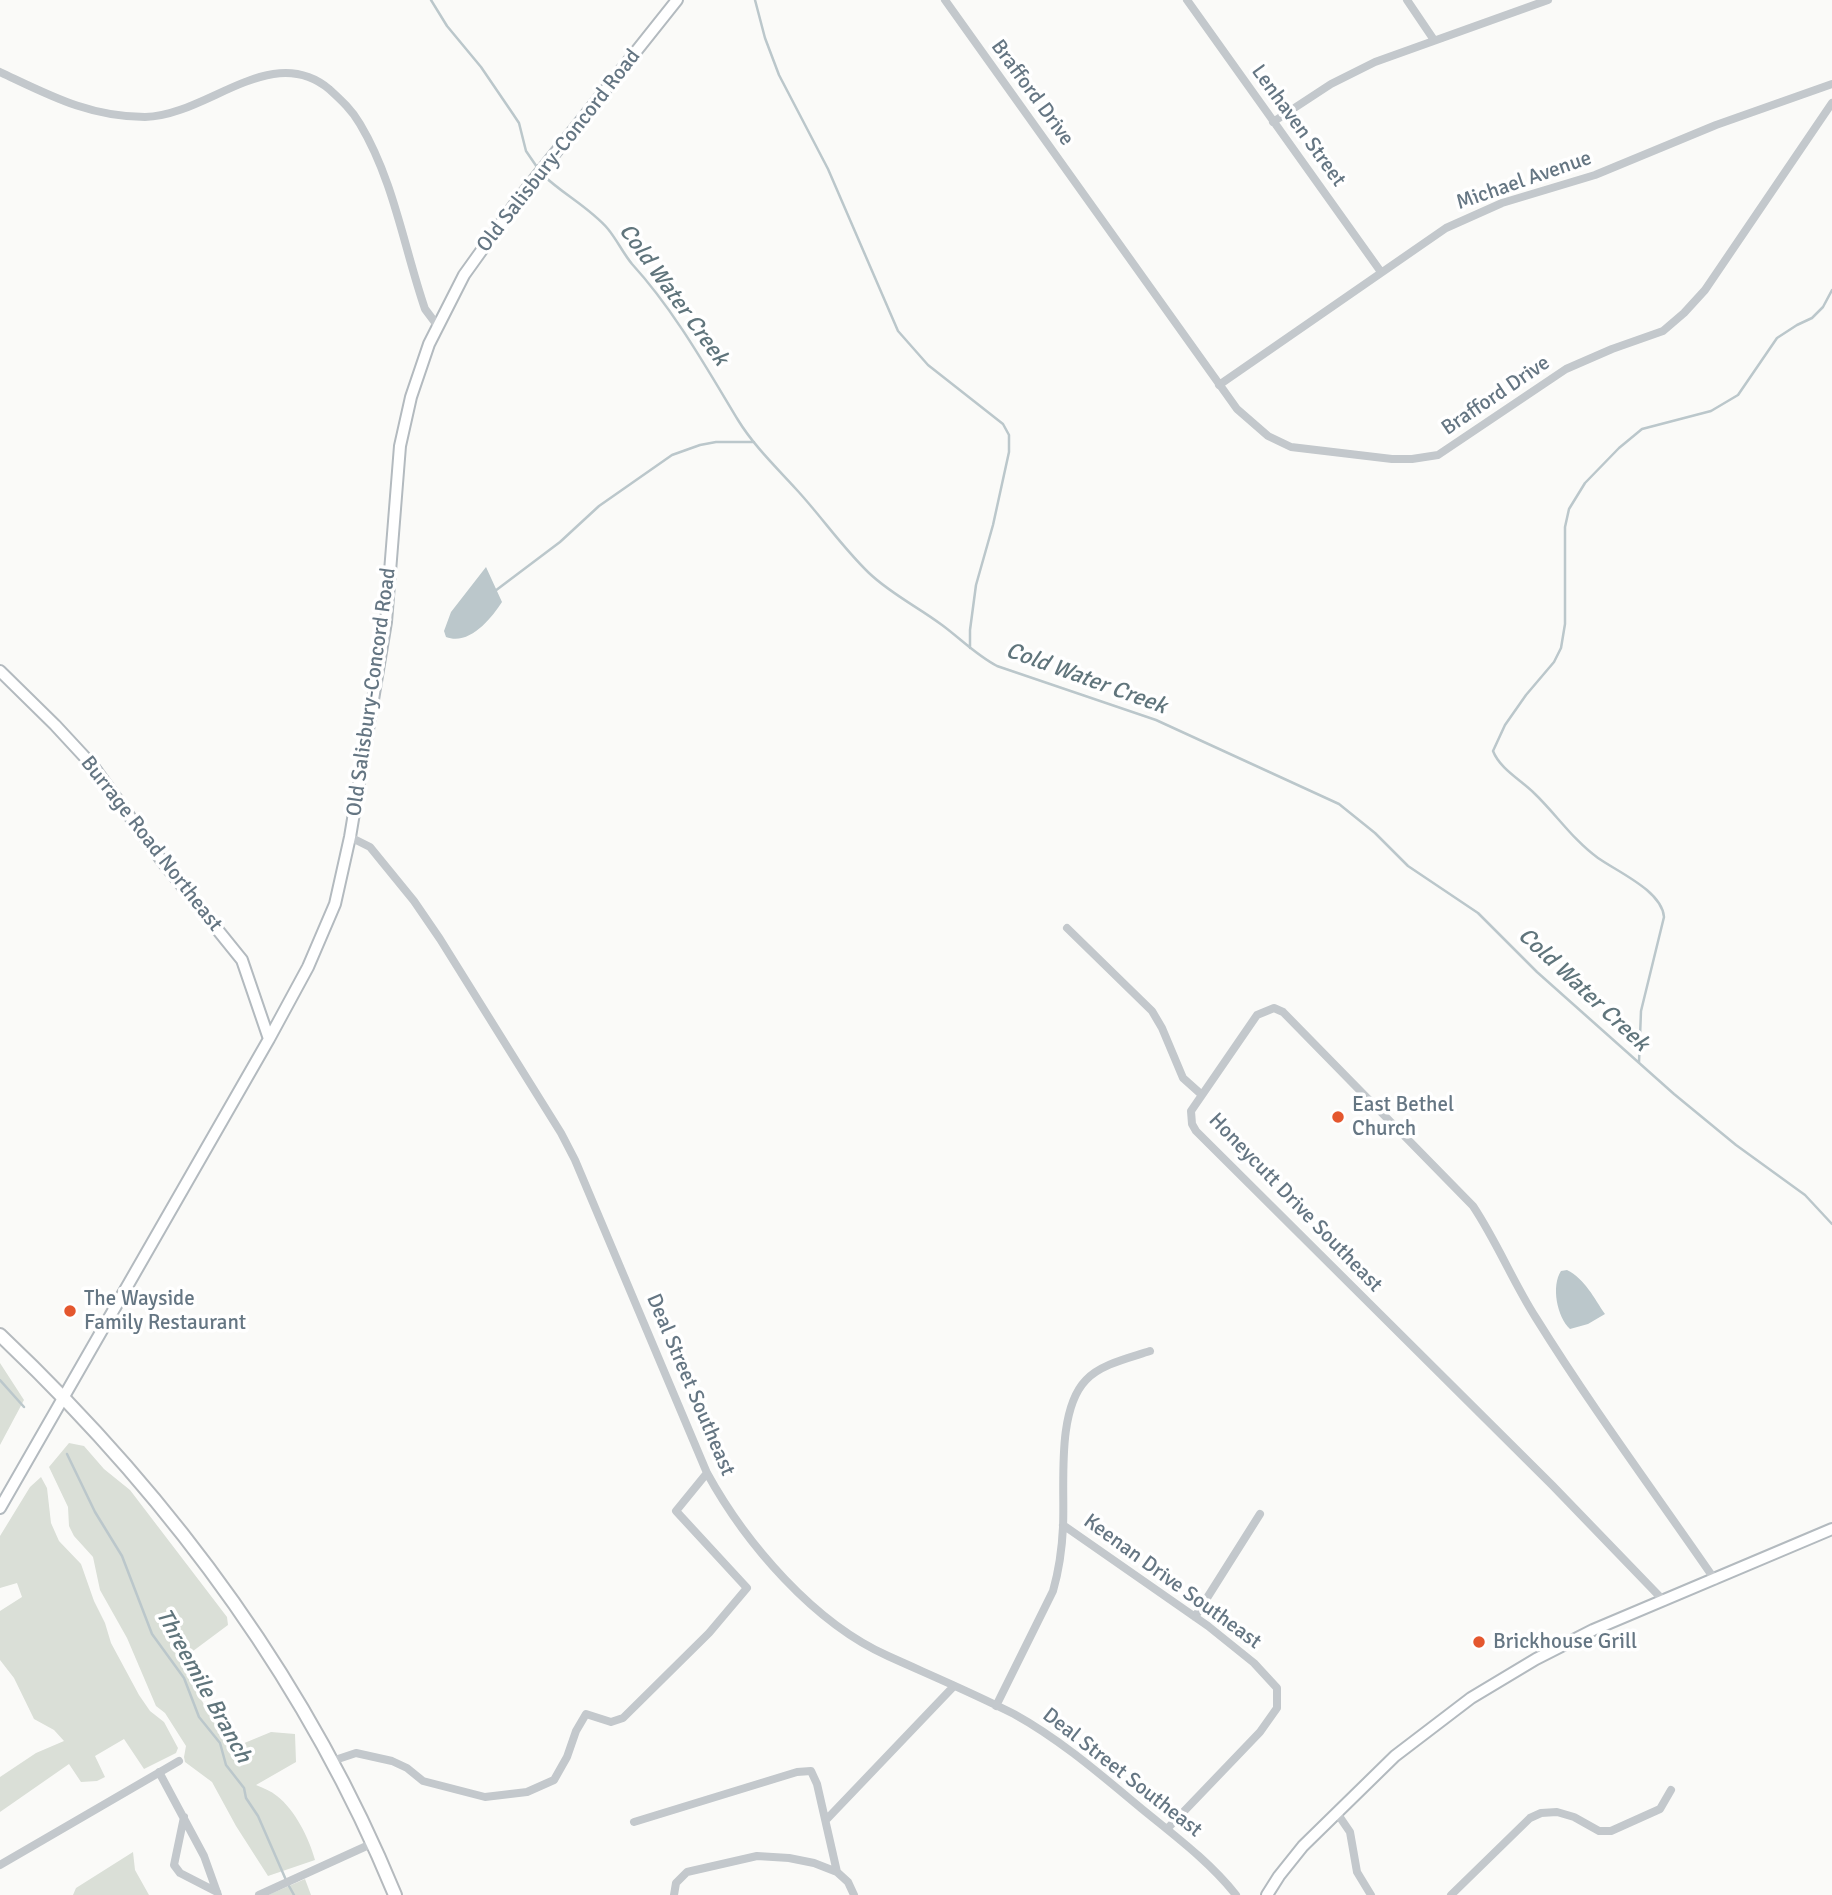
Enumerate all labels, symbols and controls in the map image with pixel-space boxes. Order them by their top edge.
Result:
street label: Brafford Drive [985,35,1079,151]
street label: Old Salisbury-Concord Road [472,44,646,258]
street label: Lenhaven Street [1245,60,1351,192]
street label: Michael Avenue [1453,146,1595,216]
water label: Cold Water Creek [612,219,734,371]
street label: Brafford Drive [1437,351,1555,441]
street label: Old Salisbury-Concord Road [342,566,402,818]
water label: Cold Water Creek [1002,637,1170,721]
street label: Burrage Road Northeast [75,751,227,937]
water label: Cold Water Creek [1512,922,1654,1058]
place label: East Bethel Church [1352,1092,1454,1142]
street label: Honeycutt Drive Southeast [1203,1108,1387,1298]
marker: East Bethel Church [1330,1109,1346,1125]
place label: The Wayside Family Restaurant [84,1286,246,1336]
street label: Deal Street Southeast [640,1290,740,1480]
marker: The Wayside Family Restaurant [62,1303,78,1319]
street label: Keenan Drive Southeast [1078,1509,1266,1655]
water label: Threemile Branch [149,1604,257,1768]
place label: Brickhouse Grill [1493,1629,1637,1655]
marker: Brickhouse Grill [1471,1634,1487,1650]
street label: Deal Street Southeast [1037,1703,1207,1843]

